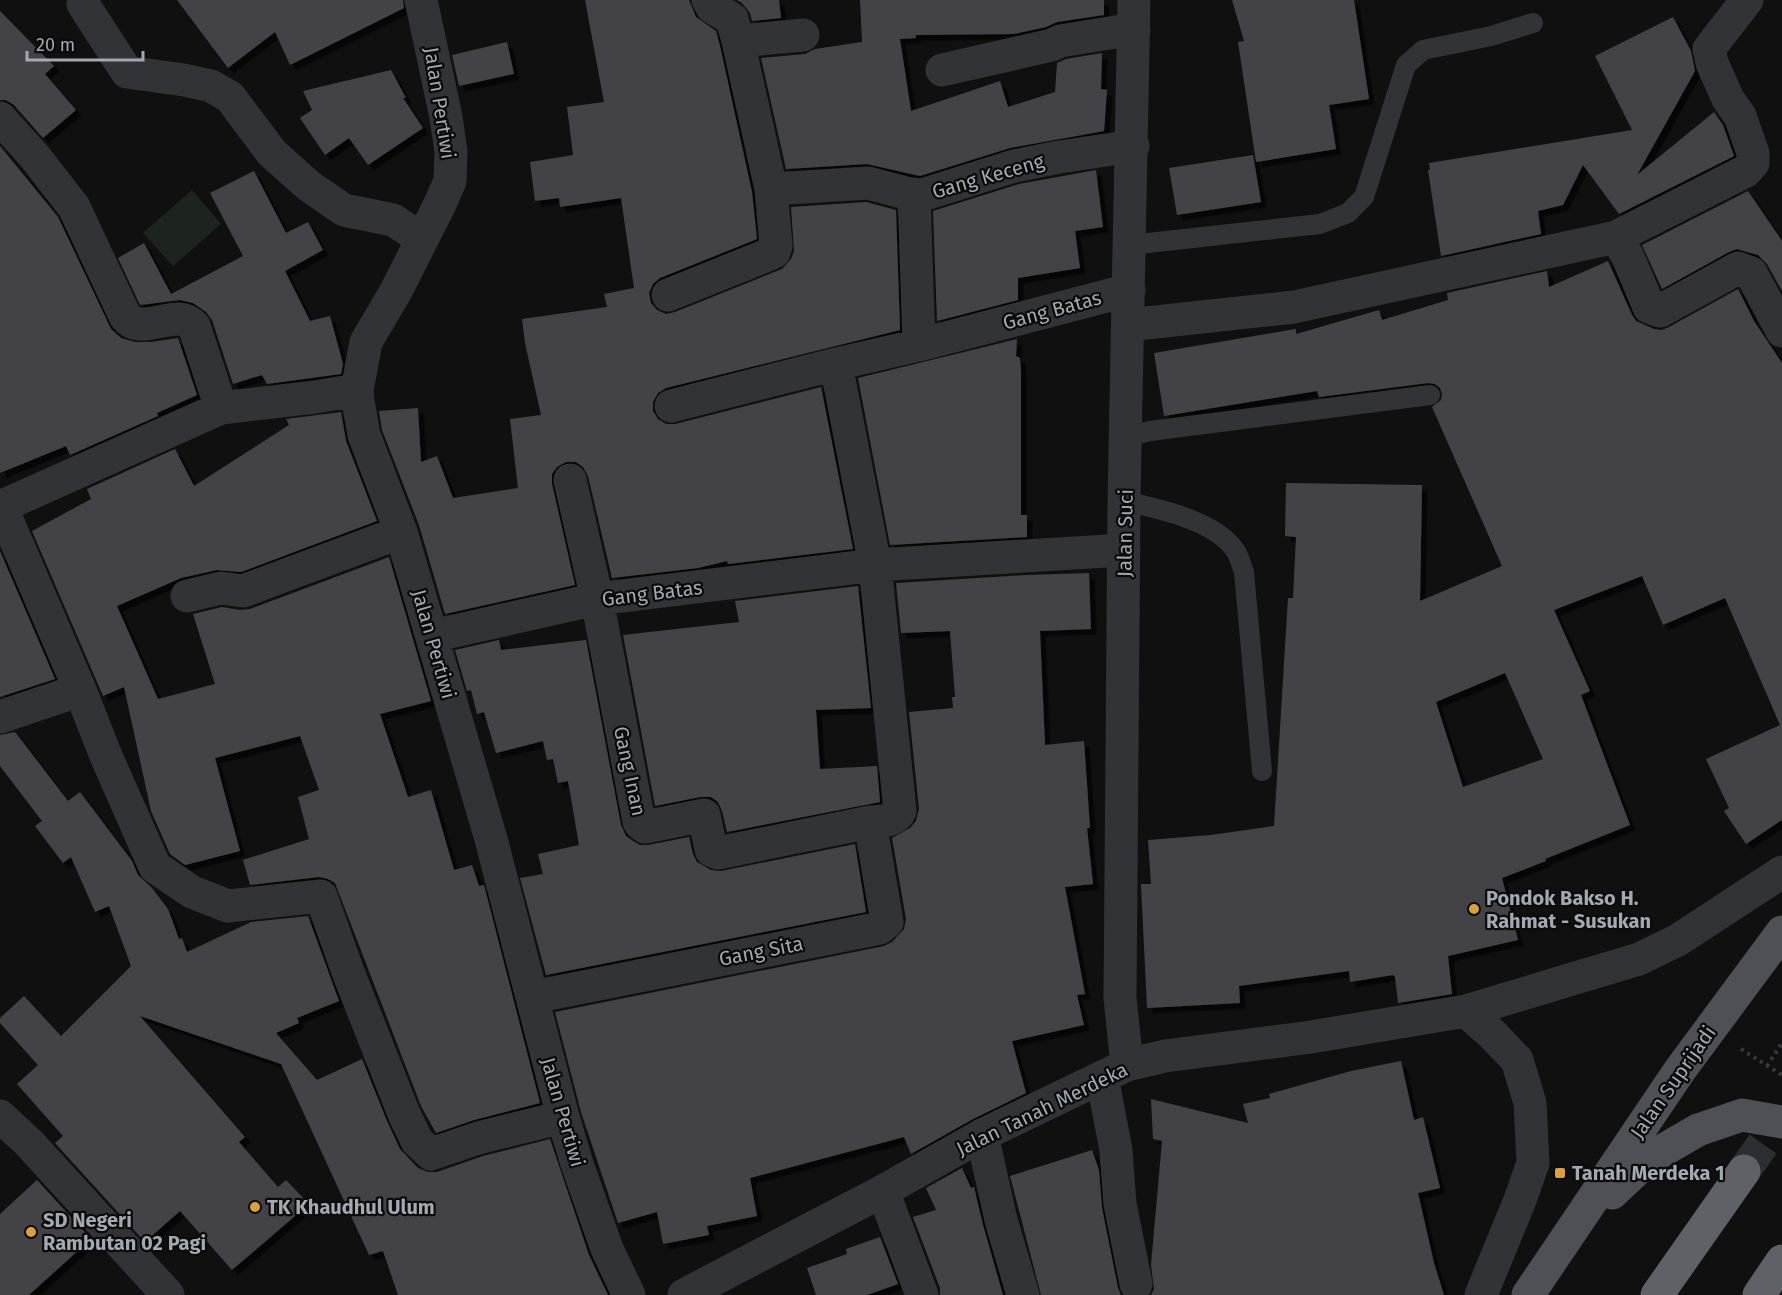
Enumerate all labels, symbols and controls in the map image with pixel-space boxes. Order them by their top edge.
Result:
scale bar [27,24,142,62]
text: 20 m [36,34,75,56]
street label: Jalan Pertiwi [419,45,461,161]
street label: Gang Keceng [929,148,1047,203]
street label: Gang Batas [1000,285,1104,335]
street label: Jalan Suci [1112,489,1138,577]
street label: Gang Batas [600,575,704,611]
street label: Jalan Pertiwi [407,586,461,702]
street label: Gang Inan [609,724,651,818]
place label: Pondok Bakso H. Rahmat - Susukan [1486,886,1651,933]
marker: Pondok Bakso H. Rahmat - Susukan [1467,902,1481,916]
street label: Gang Sita [717,931,805,971]
street label: Jalan Suprijadi [1625,1021,1721,1143]
street label: Jalan Pertiwi [536,1054,590,1170]
street label: Jalan Tanah Merdeka [952,1057,1132,1161]
place label: Tanah Merdeka 1 [1572,1161,1724,1185]
marker: Tanah Merdeka 1 [1553,1166,1567,1180]
place label: TK Khaudhul Ulum [267,1195,435,1219]
marker: TK Khaudhul Ulum [248,1200,262,1214]
place label: SD Negeri Rambutan 02 Pagi [43,1208,206,1255]
marker: SD Negeri Rambutan 02 Pagi [24,1225,38,1239]

